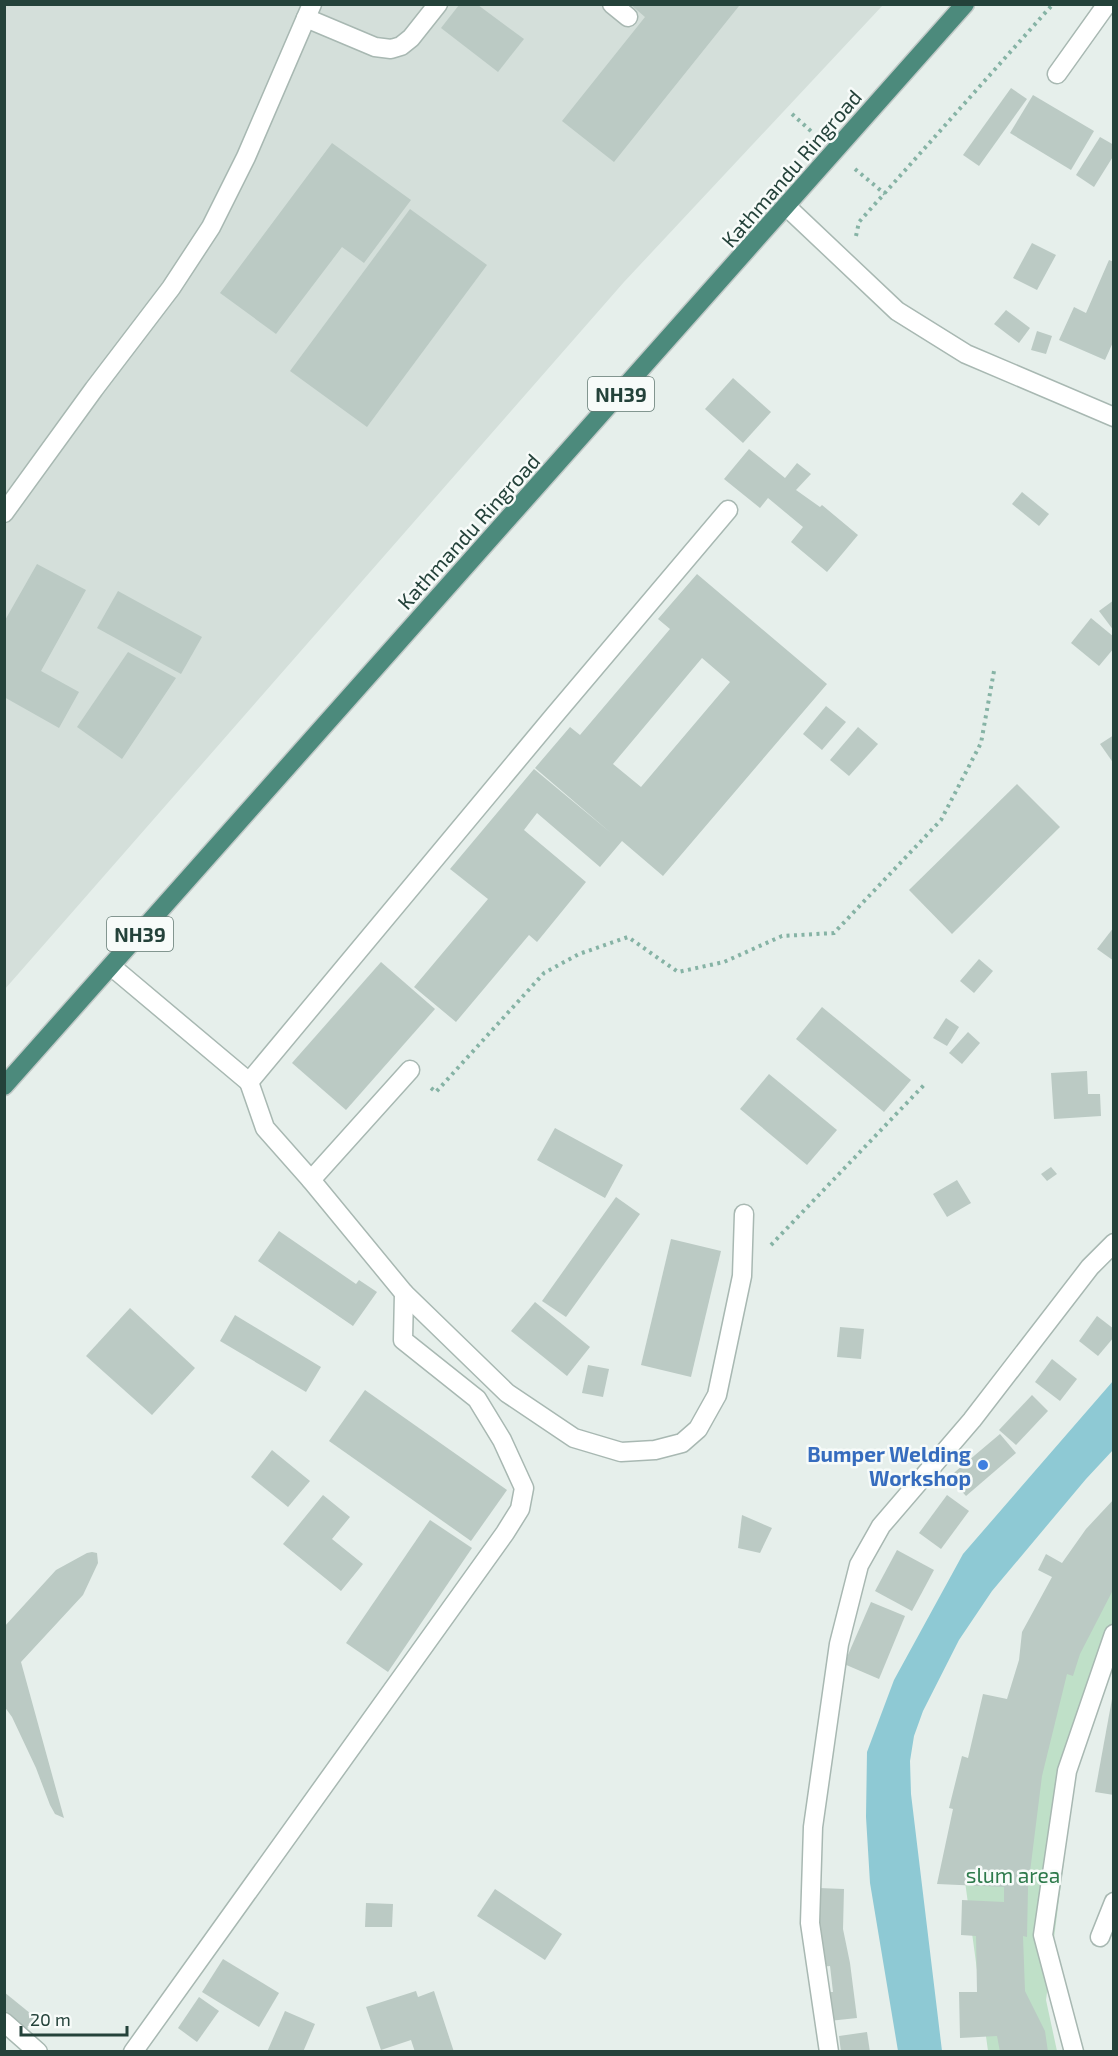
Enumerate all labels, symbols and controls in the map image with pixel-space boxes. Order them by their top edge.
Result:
street label: Kathmandu Ringroad [716,84,866,252]
road number: NH39 [588,377,654,411]
street label: Kathmandu Ringroad [392,448,544,614]
road number: NH39 [107,917,173,951]
place label: Bumper Welding Workshop [807,1441,971,1490]
marker: Bumper Welding Workshop [976,1458,990,1472]
park label: slum area [966,1862,1060,1887]
scale bar [21,1999,128,2037]
text: 20 m [30,2008,71,2030]

